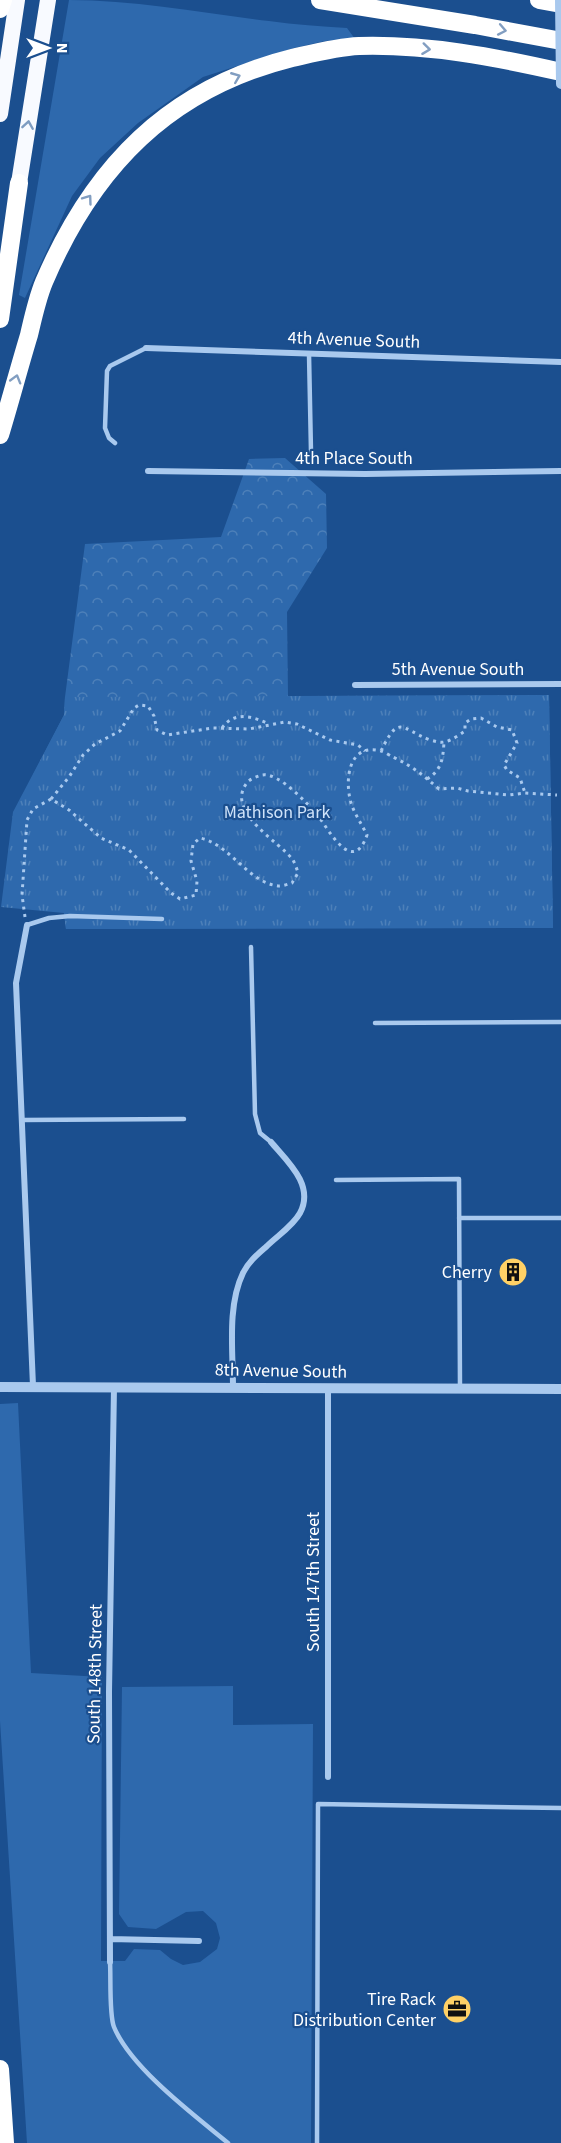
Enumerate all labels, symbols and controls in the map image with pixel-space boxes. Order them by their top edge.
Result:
north arrow [18,18,78,78]
one-way arrow [497,23,507,36]
one-way arrow [422,42,431,55]
text: N [51,43,73,53]
one-way arrow [230,72,241,84]
one-way arrow [21,121,33,130]
one-way arrow [80,194,91,205]
street label: 4th Avenue South [287,325,421,355]
one-way arrow [9,374,21,385]
street label: 4th Place South [295,446,413,471]
street label: 5th Avenue South [392,657,524,682]
park label: Mathison Park [224,800,330,825]
building icon: Cherry [497,1256,529,1288]
place label: Cherry [442,1260,493,1285]
street label: 8th Avenue South [215,1357,347,1385]
street label: South 147th Street [301,1512,326,1652]
street label: South 148th Street [81,1604,109,1744]
place label: Tire Rack Distribution Center [293,1987,437,2033]
office icon: Tire Rack Distribution Center [441,1993,473,2025]

